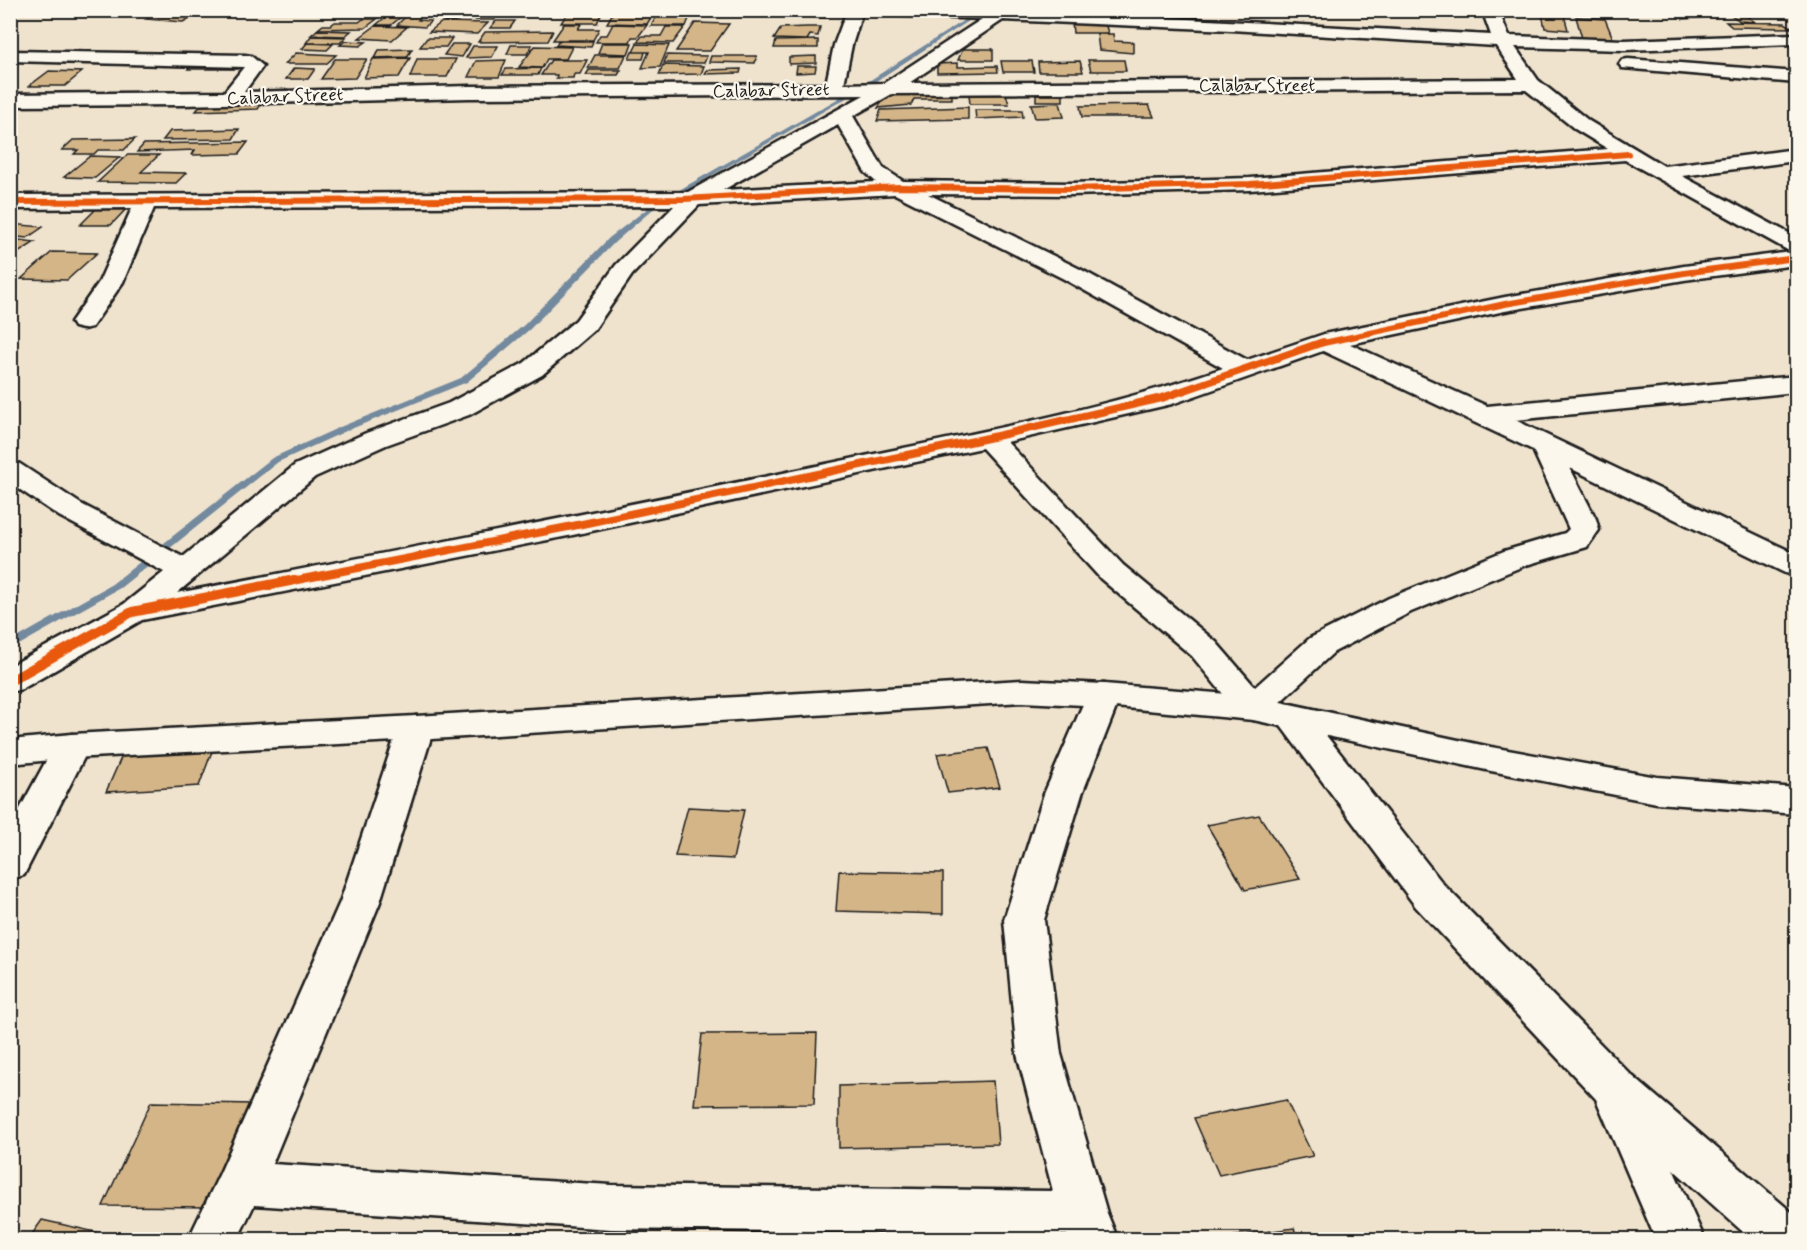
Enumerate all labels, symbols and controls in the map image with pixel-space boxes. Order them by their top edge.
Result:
street label: Calabar Street [1199,74,1316,98]
street label: Calabar Street [713,78,830,104]
street label: Calabar Street [226,83,344,111]

